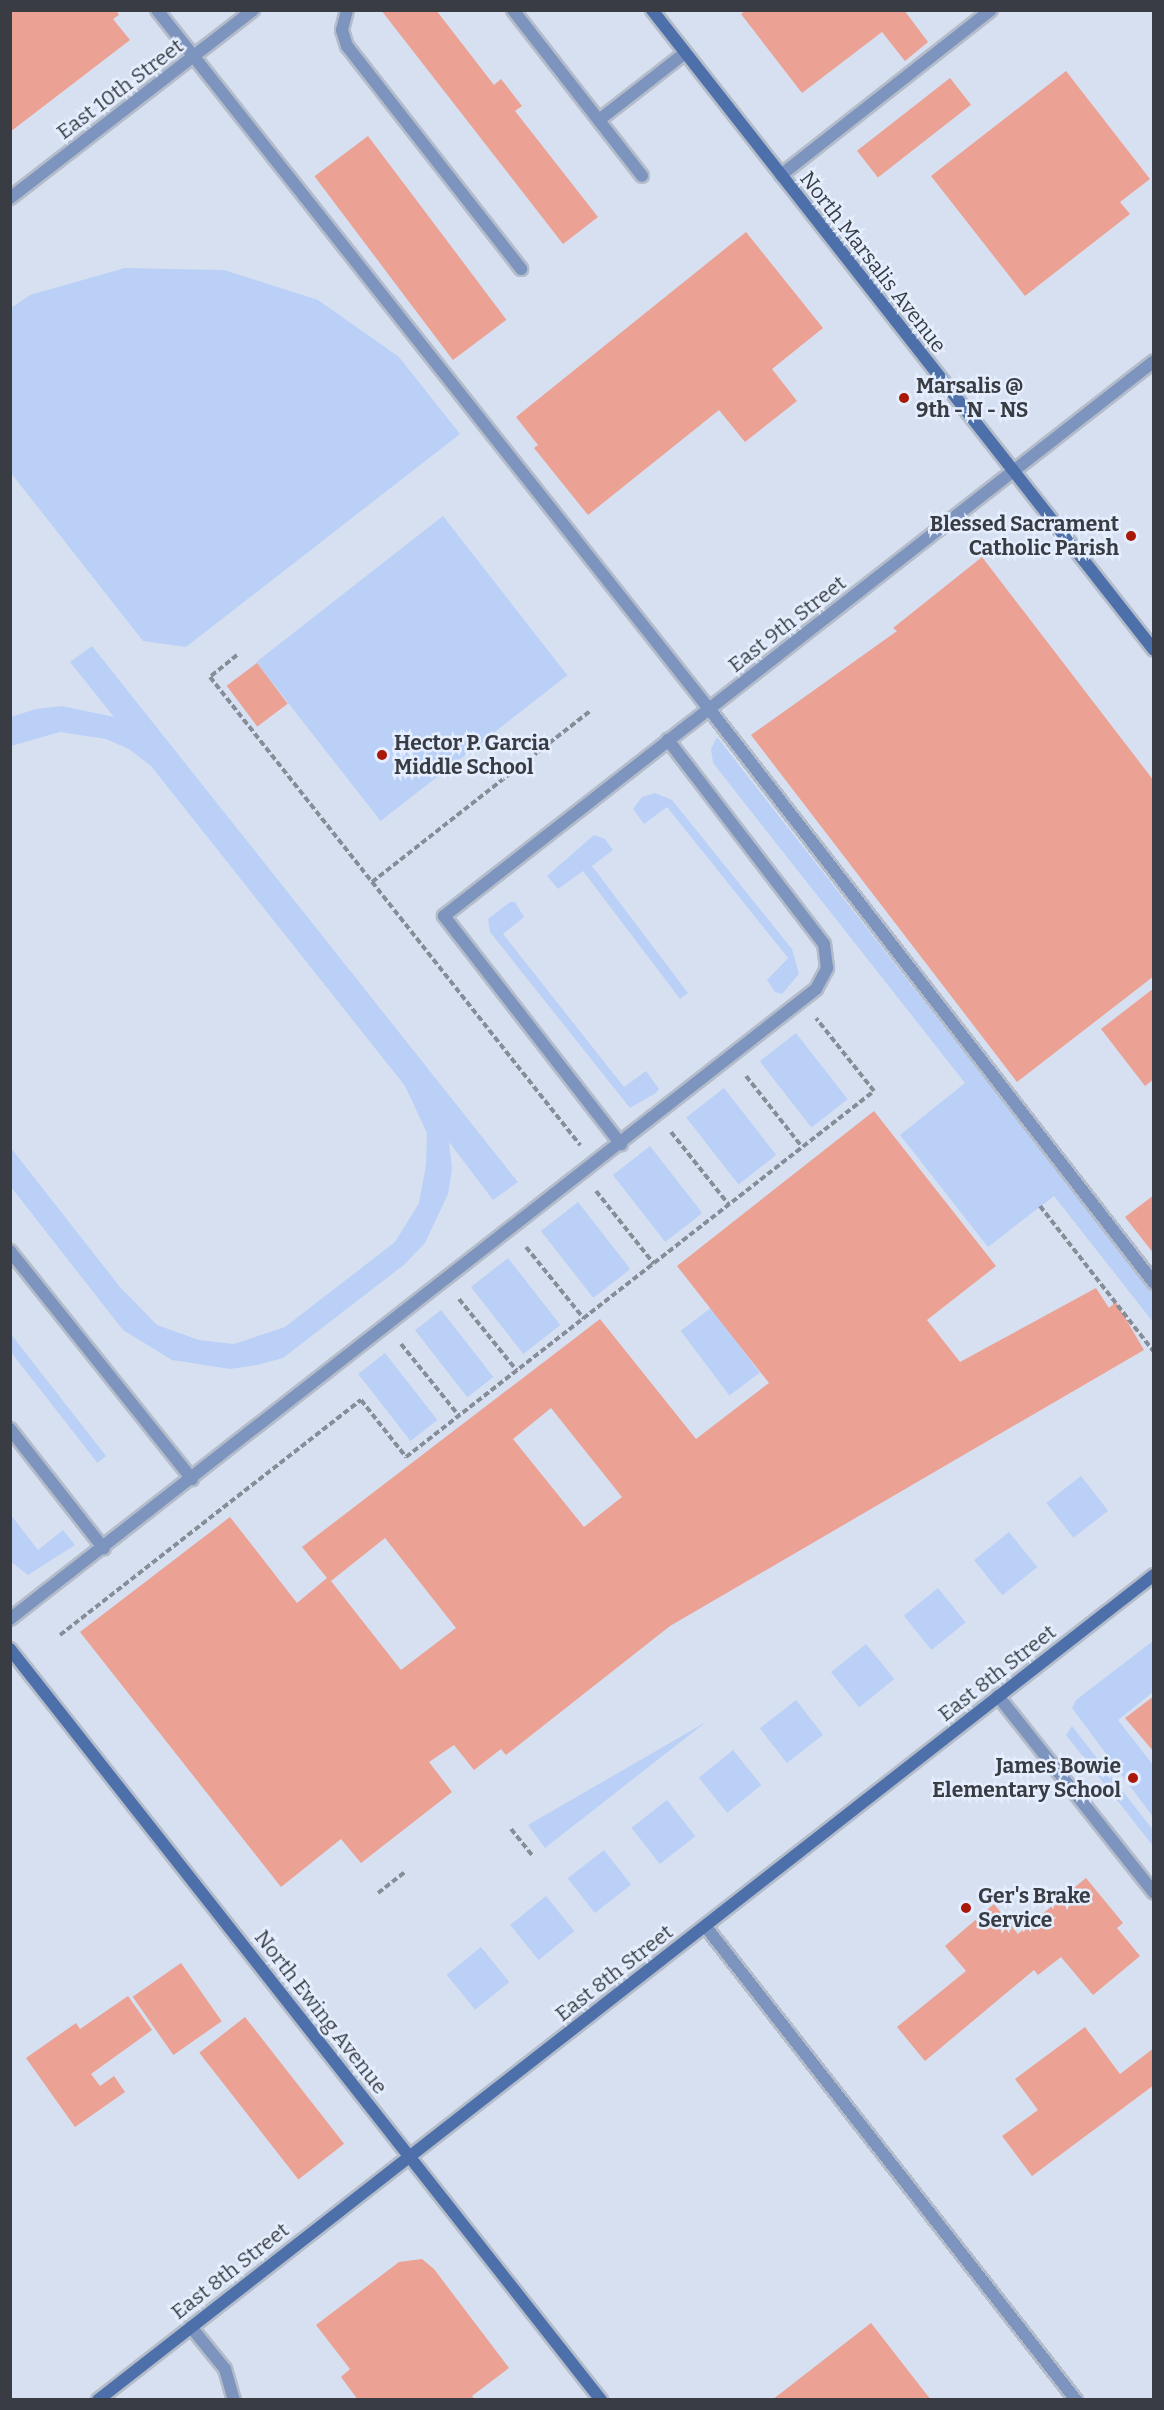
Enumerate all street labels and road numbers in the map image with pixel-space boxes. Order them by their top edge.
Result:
street label: East 10th Street [52,33,188,145]
street label: North Marsalis Avenue [794,166,952,358]
street label: East 9th Street [723,570,851,678]
street label: East 8th Street [933,1619,1061,1727]
street label: East 8th Street [550,1919,678,2027]
street label: North Ewing Avenue [249,1925,393,2099]
street label: East 8th Street [166,2217,294,2325]

